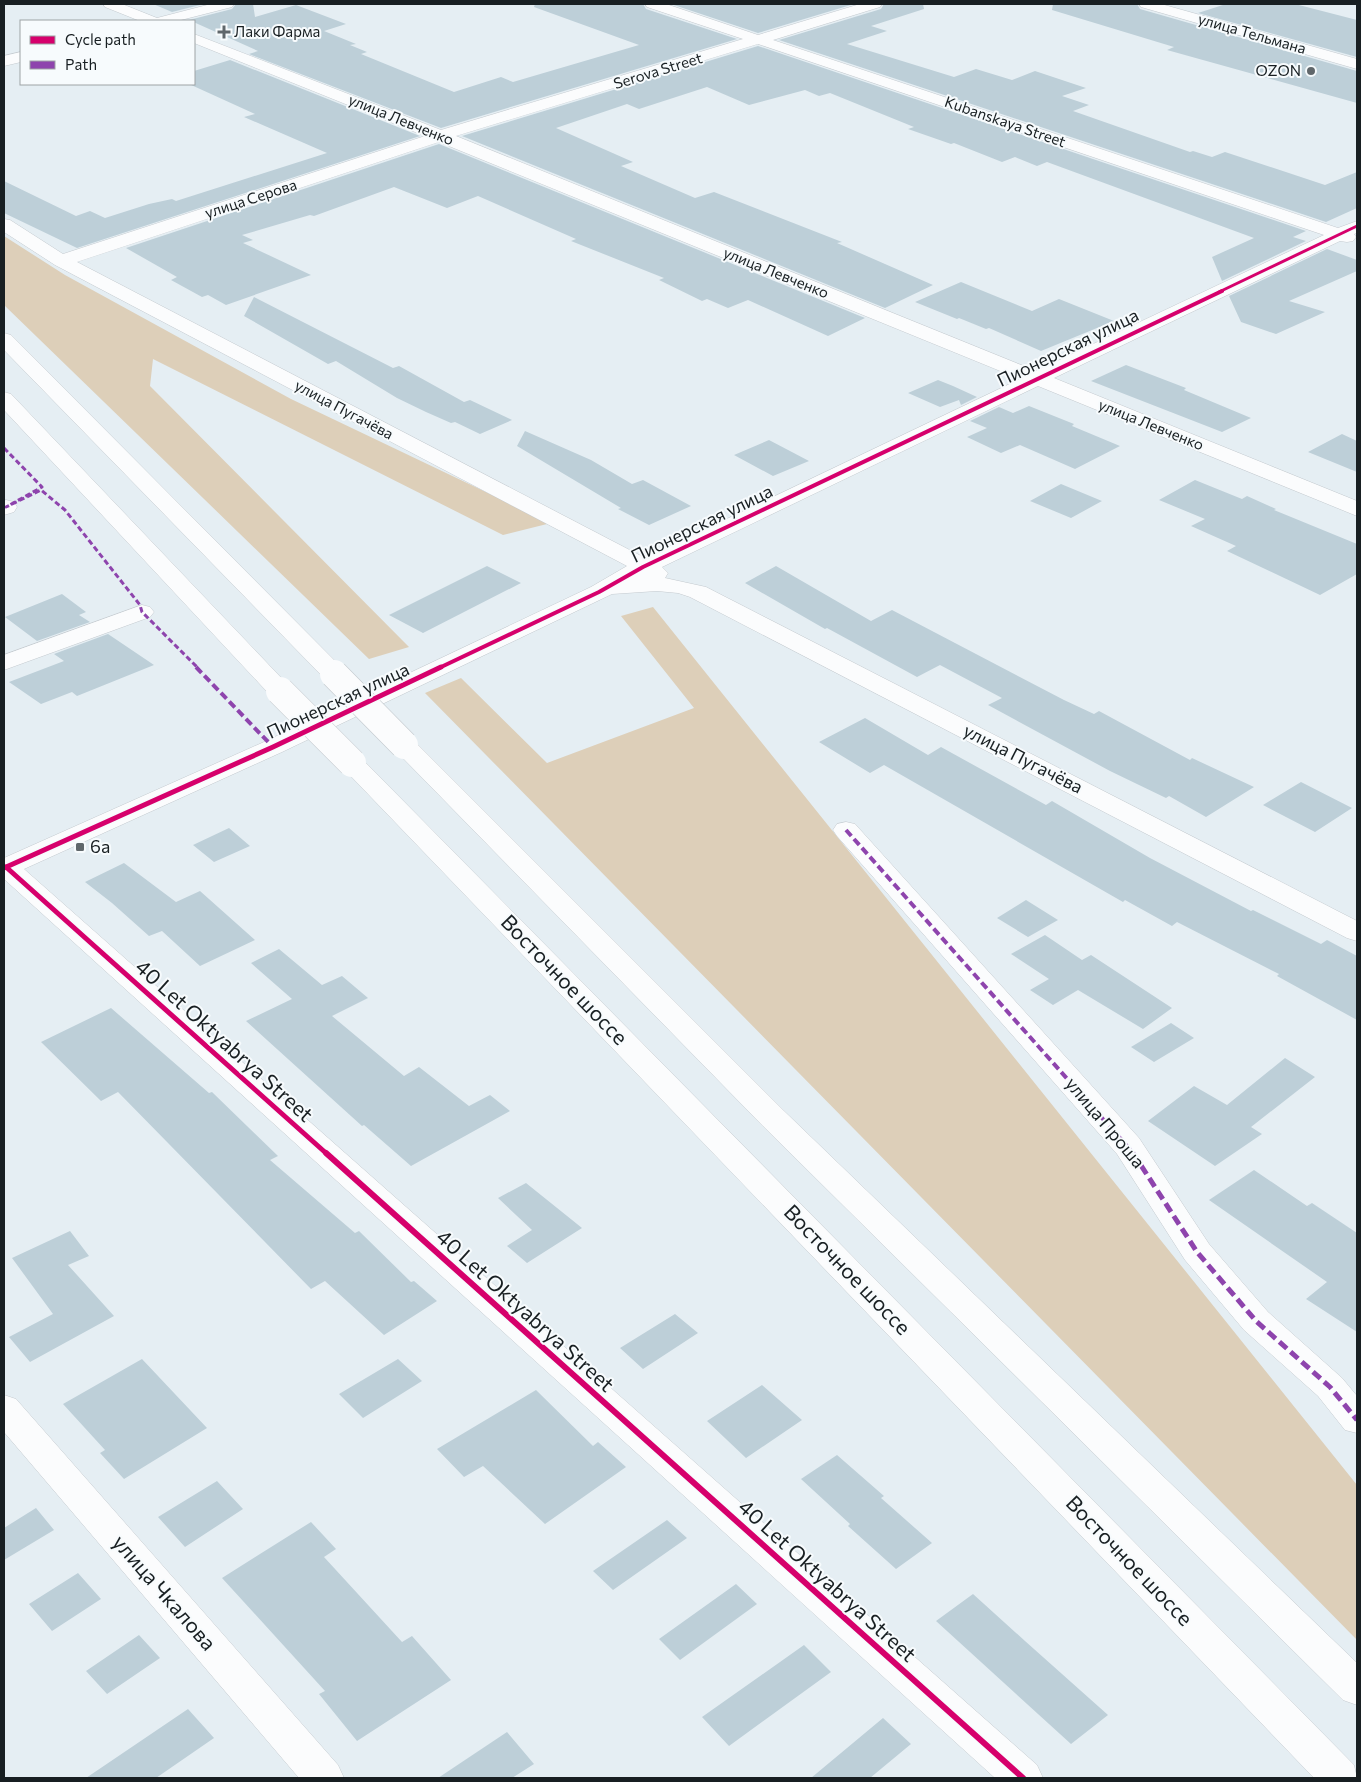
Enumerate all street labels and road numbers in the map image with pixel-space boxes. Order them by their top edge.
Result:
street label: улица Тельмана [1196,9,1308,57]
street label: Serova Street [611,48,704,92]
street label: улица Левченко [346,90,457,148]
street label: Kubanskaya Street [942,92,1068,150]
street label: улица Серова [202,175,299,221]
street label: улица Левченко [721,243,832,301]
street label: Пионерская улица [993,303,1142,391]
street label: улица Пугачёва [292,376,397,443]
street label: улица Левченко [1096,395,1207,453]
street label: Пионерская улица [627,479,776,567]
street label: Пионерская улица [263,657,412,743]
street label: улица Пугачёва [960,719,1087,798]
street label: Восточное шоссе [497,909,634,1049]
street label: 40 Let Oktyabrya Street [131,953,319,1126]
street label: улица Проша [1061,1073,1150,1172]
street label: Восточное шоссе [780,1199,917,1339]
street label: 40 Let Oktyabrya Street [432,1223,620,1396]
street label: Восточное шоссе [1062,1490,1199,1630]
street label: 40 Let Oktyabrya Street [734,1493,922,1666]
street label: улица Чкалова [108,1529,222,1655]

